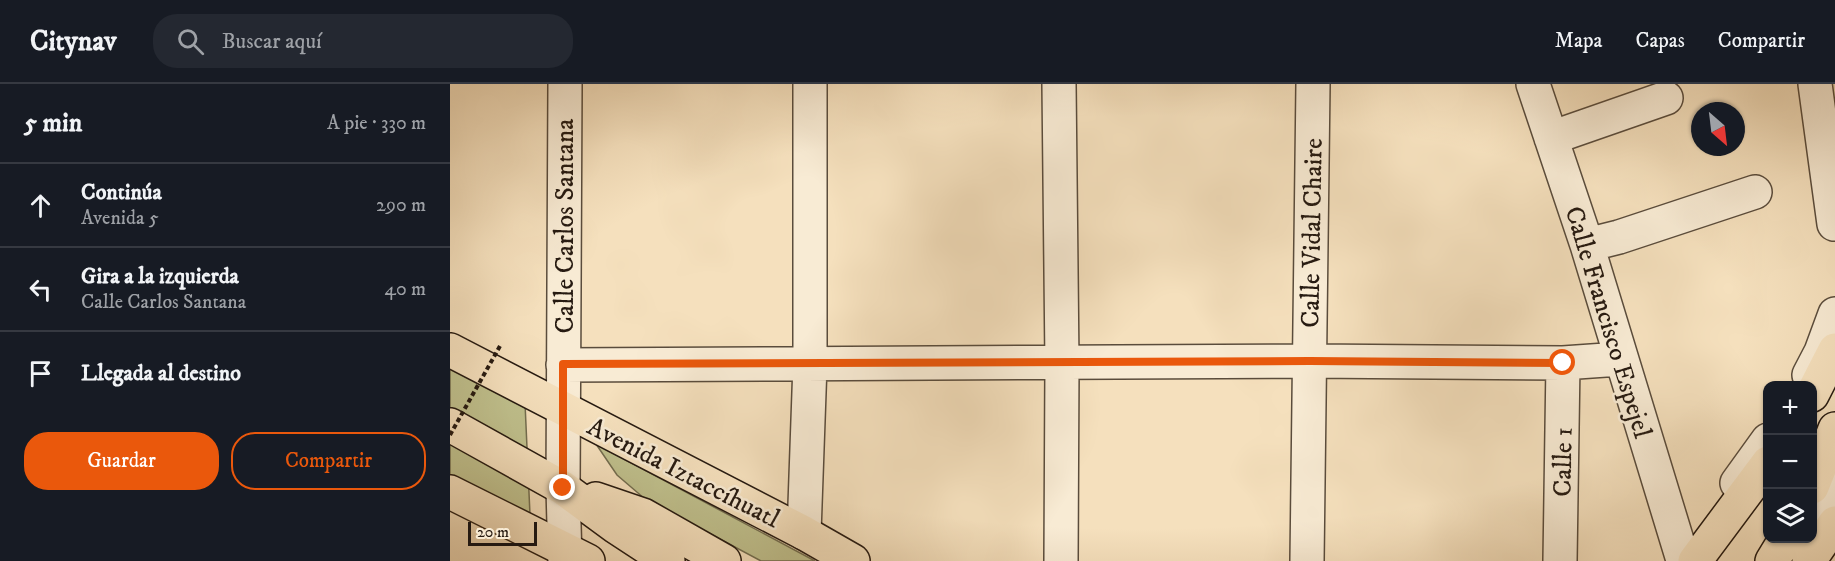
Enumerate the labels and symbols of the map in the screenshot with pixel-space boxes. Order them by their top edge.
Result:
north arrow [1691,102,1745,156]
street label: Calle Carlos Santana [549,119,582,333]
street label: Calle Vidal Chaire [1294,138,1331,328]
street label: Calle Francisco Espejel [1557,202,1659,443]
route start [1549,349,1575,375]
street label: Avenida Iztaccíhuatl [581,411,785,536]
street label: Calle 1 [1546,427,1581,497]
route end [549,474,575,500]
scale bar [468,519,537,546]

